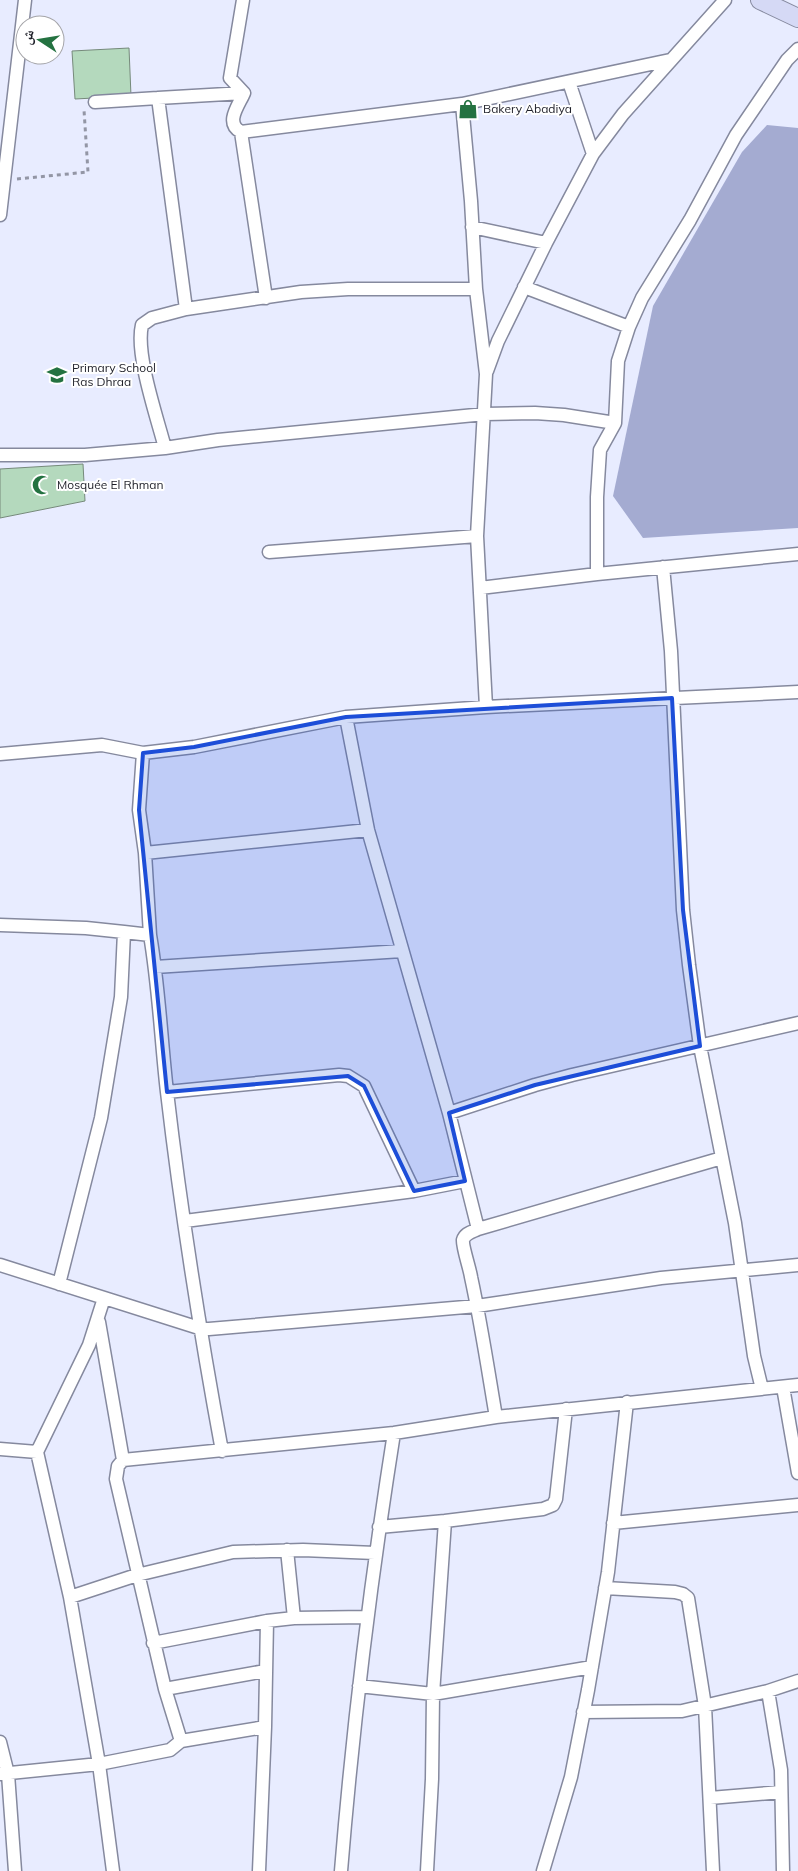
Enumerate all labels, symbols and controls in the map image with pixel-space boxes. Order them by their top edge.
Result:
north arrow [15,15,65,65]
text: ش [17,28,38,46]
shop icon: Bakery Abadiya [457,98,479,120]
place label: Bakery Abadiya [483,101,572,116]
place label: Primary School Ras Dhraa [72,360,156,389]
school or university icon: Primary School Ras Dhraa [46,364,68,386]
mosque icon: Mosquée El Rhman [31,474,53,496]
place label: Mosquée El Rhman [57,477,164,492]

